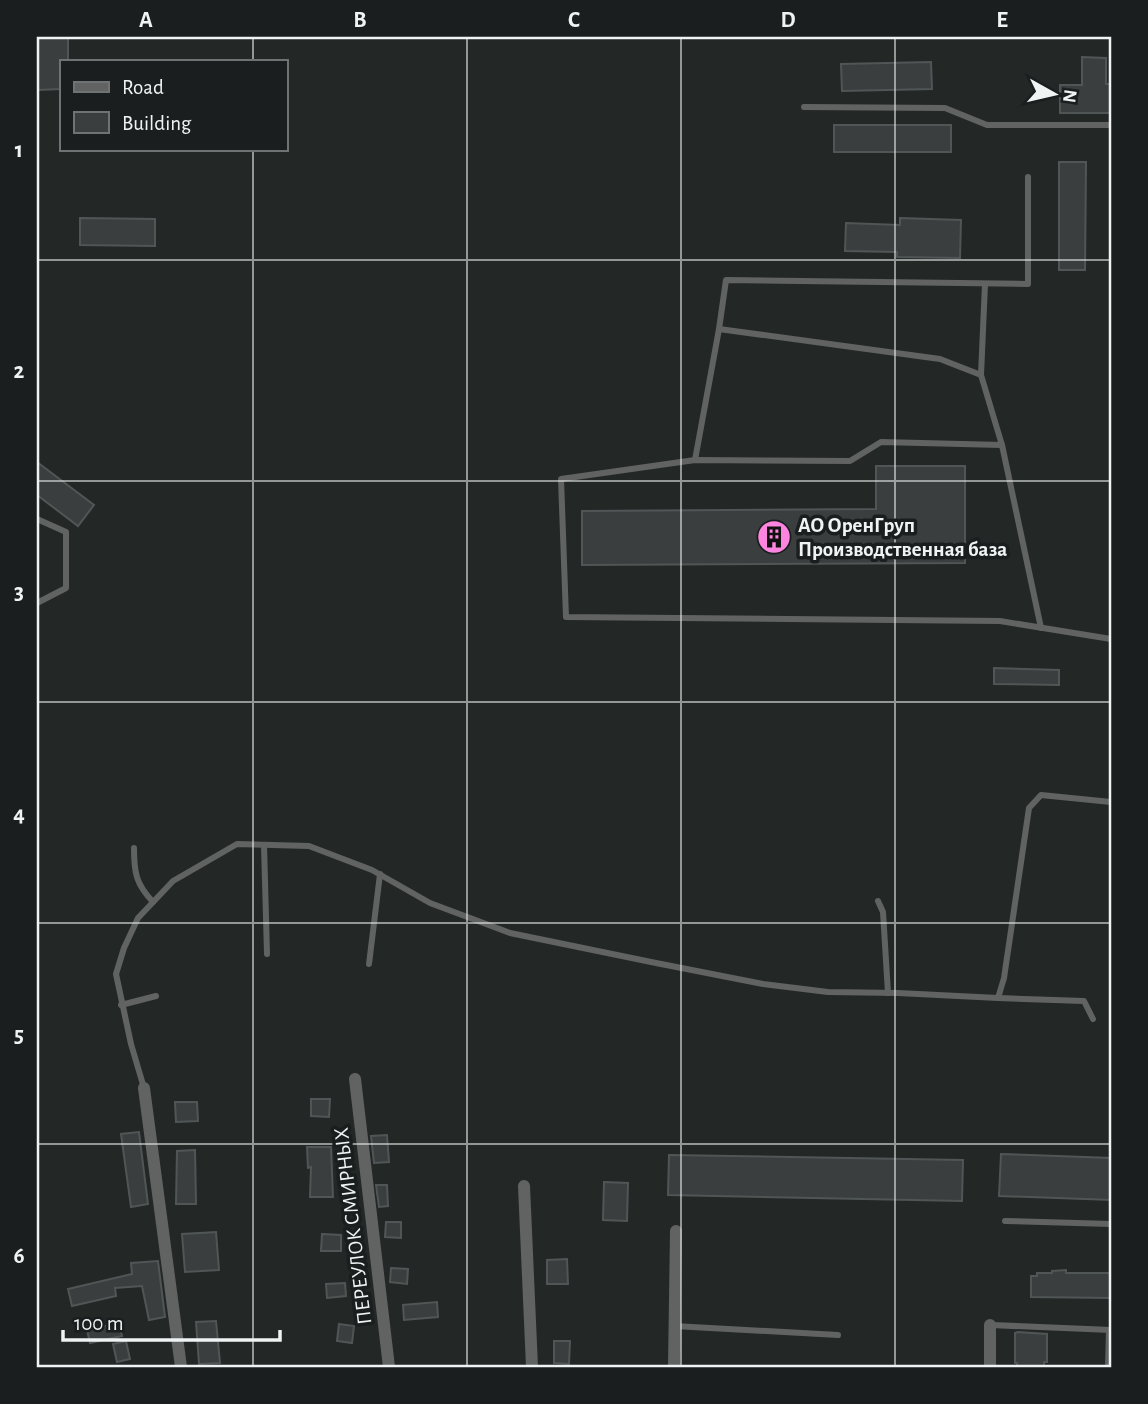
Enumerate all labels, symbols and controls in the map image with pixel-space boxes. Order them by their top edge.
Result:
text: A [139,9,153,32]
text: B [353,9,367,32]
text: C [568,9,580,32]
text: D [780,9,796,32]
text: E [996,9,1008,32]
legend [60,60,287,150]
north arrow [1018,60,1088,130]
text: Road [122,77,164,98]
text: N [1059,88,1080,104]
text: Building [122,113,192,134]
text: 1 [15,139,23,162]
text: 2 [14,360,25,383]
place label: АО ОренГруп Производственная база [798,515,1007,560]
building icon: АО ОренГруп Производственная база [755,518,793,556]
text: 3 [14,581,24,604]
text: 4 [13,803,25,826]
text: 5 [14,1024,24,1047]
street label: ПЕРЕУЛОК СМИРНЫХ [330,1126,376,1326]
text: 6 [13,1245,25,1268]
scale bar [63,1299,280,1343]
text: 100 m [74,1313,124,1334]

